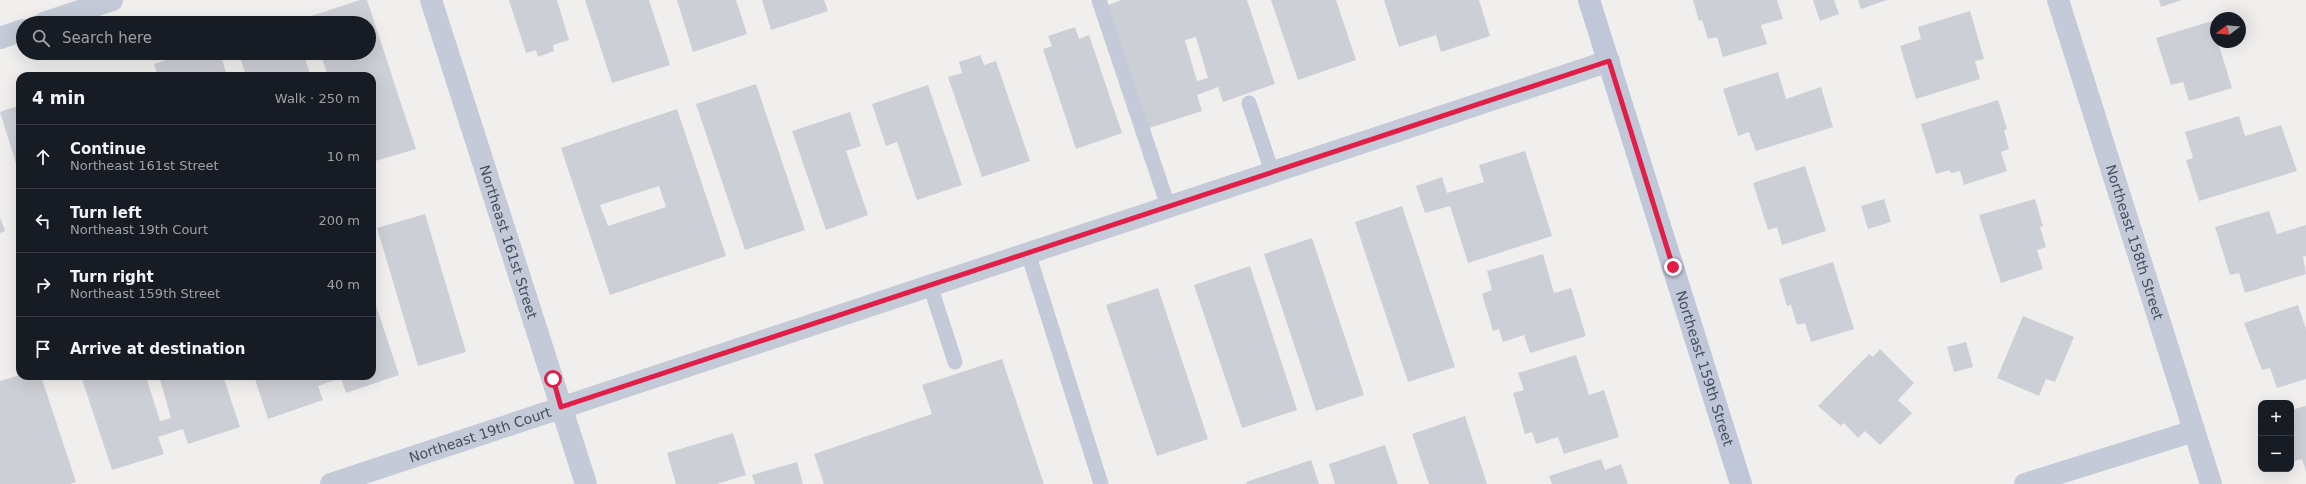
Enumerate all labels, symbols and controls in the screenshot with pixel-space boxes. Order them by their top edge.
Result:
north arrow [2210,12,2246,48]
search box [16,16,376,60]
icon: search [30,27,52,49]
text: Search here [62,29,152,47]
text: 4 min [32,88,85,108]
text: Walk · 250 m [275,91,360,106]
text: Continue [70,140,146,158]
icon: ahead [32,146,54,168]
text: 10 m [327,149,360,164]
text: Northeast 161st Street [70,158,219,173]
street label: Northeast 161st Street [476,163,541,321]
street label: Northeast 158th Street [2103,163,2167,322]
text: Turn left [70,204,142,222]
icon: left [32,210,54,232]
text: 200 m [318,213,360,228]
text: Northeast 19th Court [70,222,208,237]
route end [1664,258,1682,276]
text: Turn right [70,268,154,286]
icon: right [32,274,54,296]
text: 40 m [327,277,360,292]
text: Northeast 159th Street [70,286,220,301]
street label: Northeast 159th Street [1673,289,1737,448]
icon: arrive [32,338,54,360]
text: Arrive at destination [70,340,245,358]
route start [544,370,562,388]
map controls [2258,400,2294,472]
button: + [2258,400,2294,436]
street label: Northeast 19th Court [407,404,554,466]
button: − [2258,436,2294,472]

